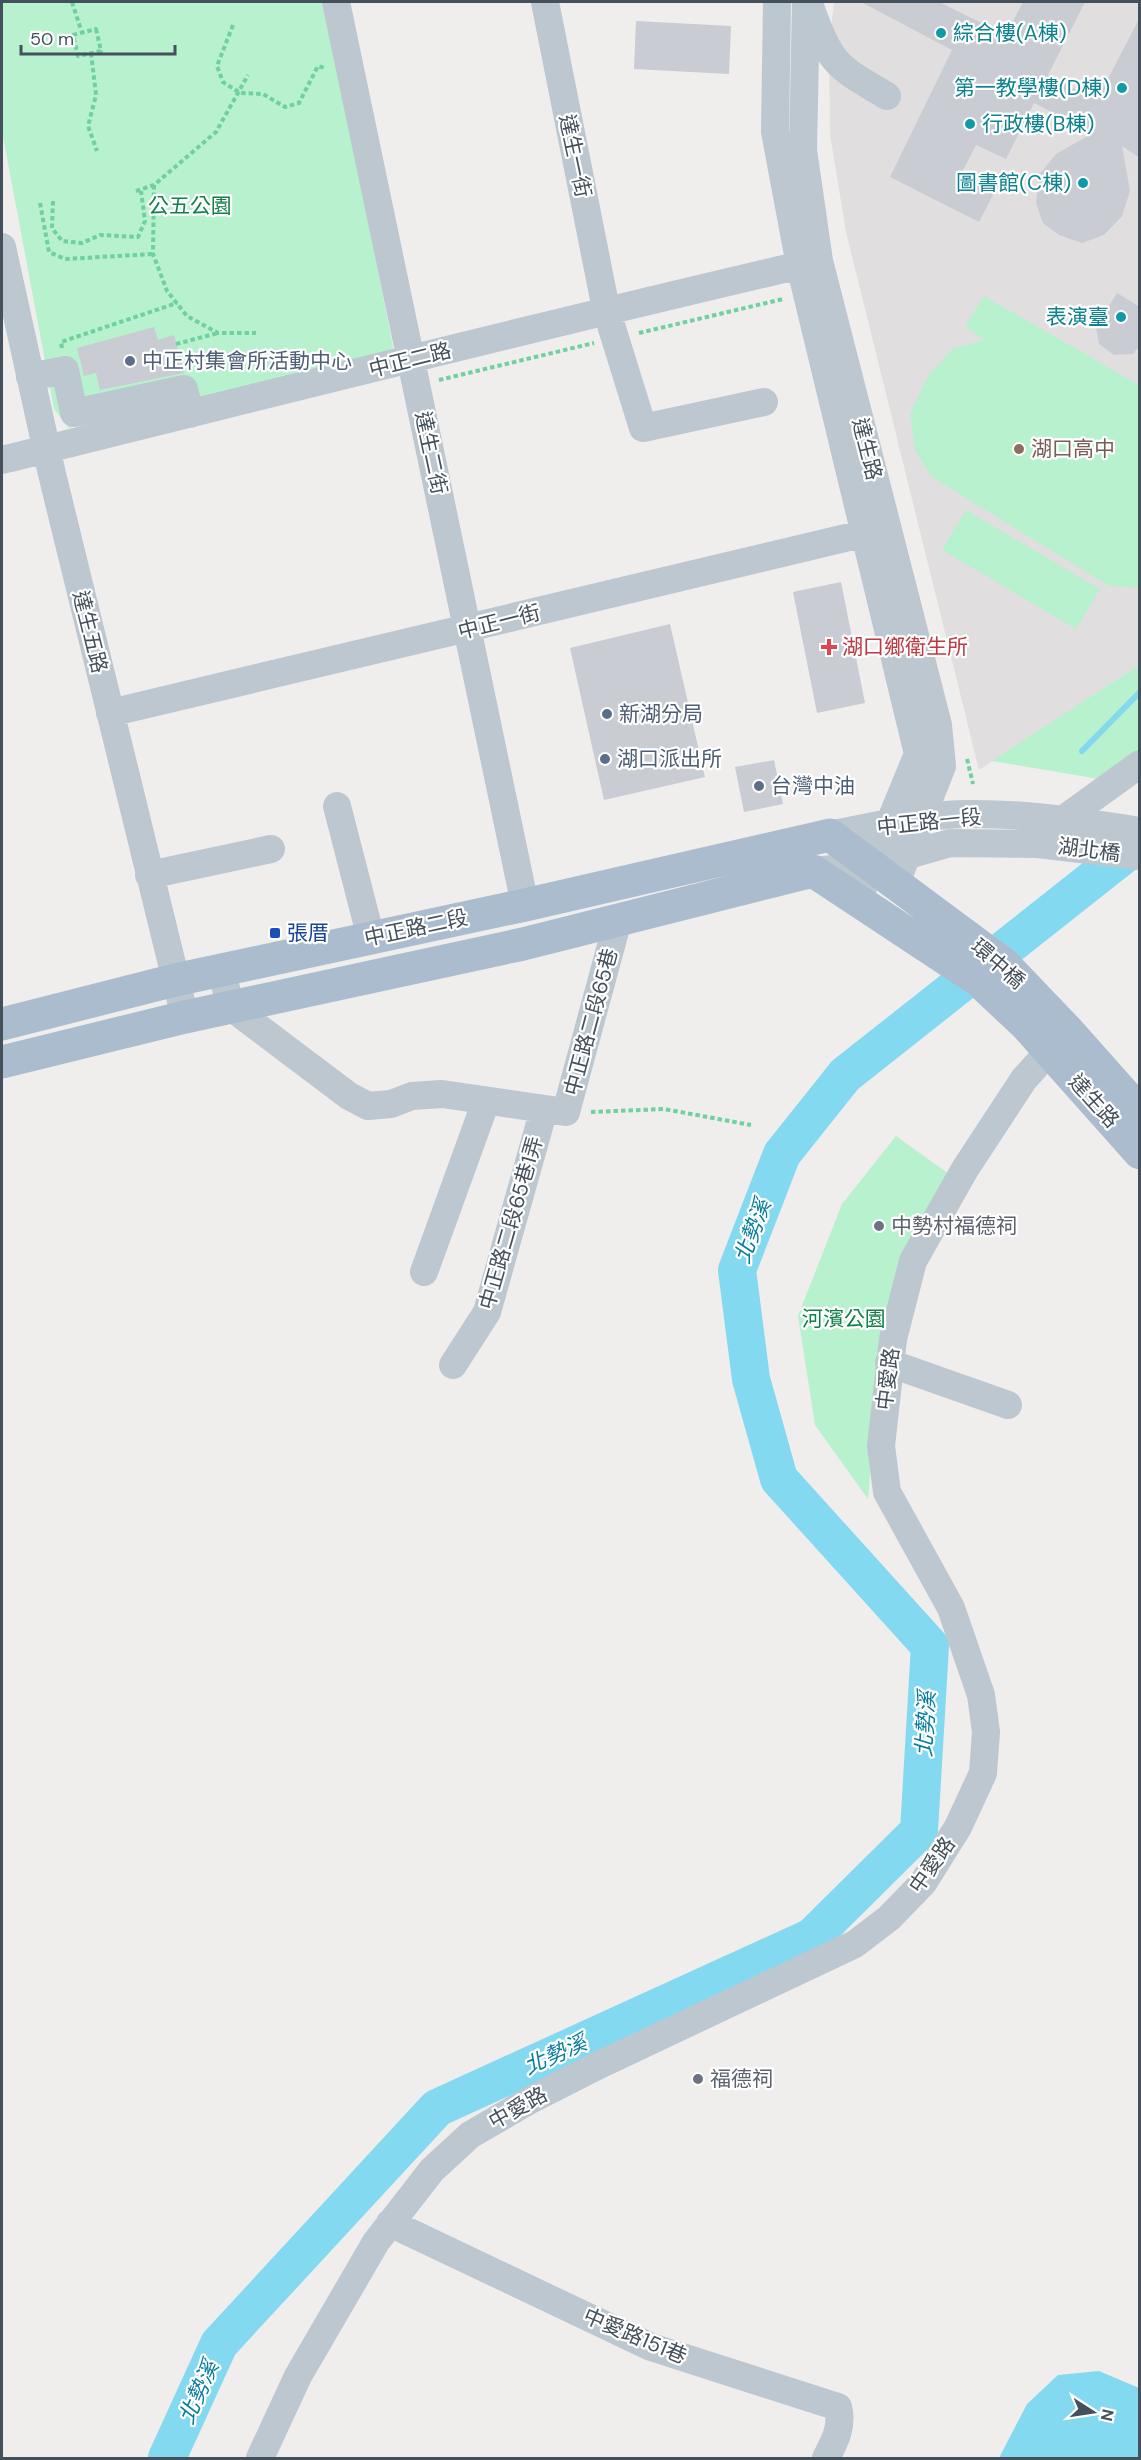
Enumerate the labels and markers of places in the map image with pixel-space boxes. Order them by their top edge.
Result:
place label: 綜合樓(A棟) [953,19,1067,47]
marker: 綜合樓(A棟) [934,26,948,40]
place label: 第一教學樓(D棟) [954,74,1110,102]
marker: 第一教學樓(D棟) [1115,81,1129,95]
place label: 行政樓(B棟) [982,110,1094,138]
marker: 行政樓(B棟) [963,117,977,131]
place label: 圖書館(C棟) [956,169,1071,197]
marker: 圖書館(C棟) [1076,176,1090,190]
place label: 表演臺 [1046,303,1109,331]
marker: 表演臺 [1114,310,1128,324]
place label: 中正村集會所活動中心 [142,347,352,375]
marker: 中正村集會所活動中心 [123,354,137,368]
place label: 湖口高中 [1031,435,1115,463]
marker: 湖口高中 [1012,442,1026,456]
place label: 湖口鄉衛生所 [842,633,968,661]
marker: 湖口鄉衛生所 [820,638,838,656]
place label: 新湖分局 [619,700,703,728]
marker: 新湖分局 [600,707,614,721]
place label: 湖口派出所 [617,745,722,773]
marker: 湖口派出所 [598,752,612,766]
place label: 台灣中油 [771,772,855,800]
marker: 台灣中油 [752,779,766,793]
place label: 張厝 [287,919,329,947]
marker: 張厝 [268,926,282,940]
place label: 中勢村福德祠 [891,1212,1017,1240]
marker: 中勢村福德祠 [872,1219,886,1233]
place label: 福德祠 [710,2065,773,2093]
marker: 福德祠 [691,2072,705,2086]

